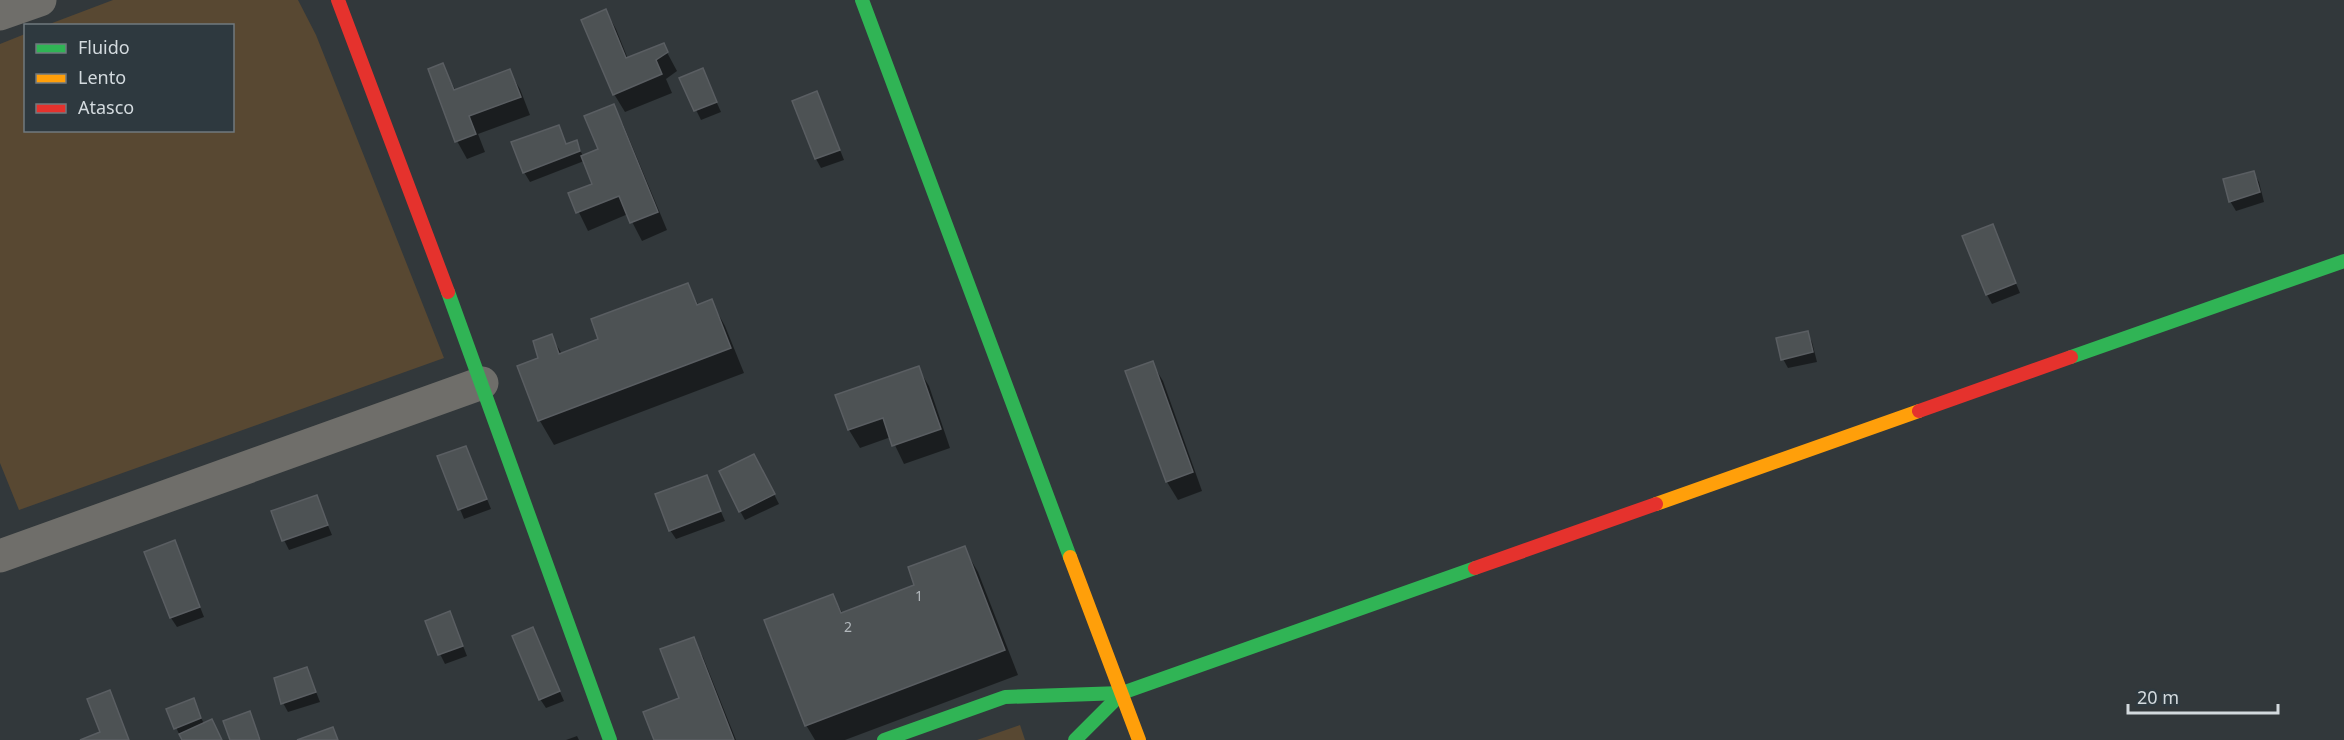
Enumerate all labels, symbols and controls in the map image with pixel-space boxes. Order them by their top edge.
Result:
legend [24,24,234,132]
text: Fluido [78,35,130,59]
text: Lento [78,65,126,89]
text: Atasco [78,95,134,119]
house number: 1 [915,586,923,605]
house number: 2 [844,617,852,636]
scale bar [2128,677,2278,715]
text: 20 m [2137,685,2179,709]

